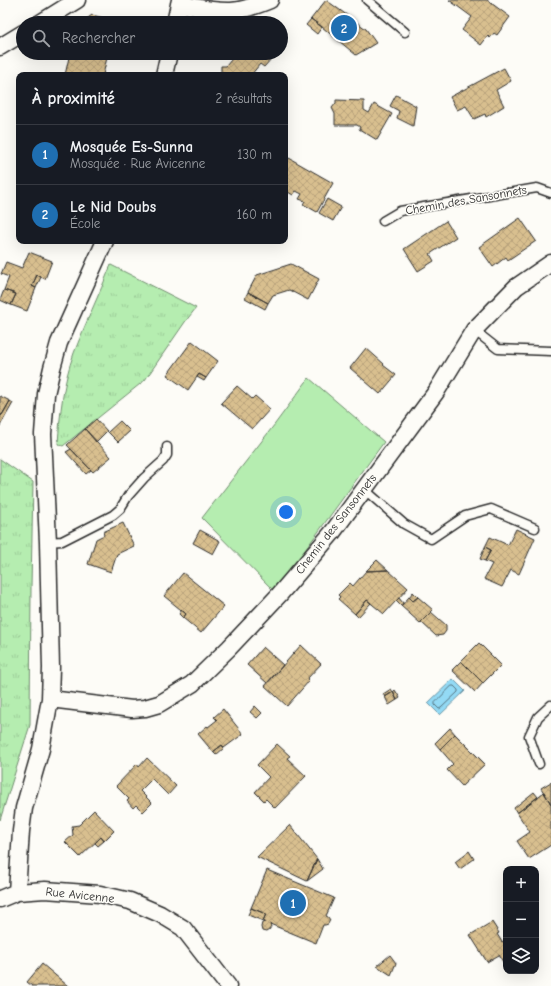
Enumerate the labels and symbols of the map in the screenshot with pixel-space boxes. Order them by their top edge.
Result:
pin: 2 [331,13,357,43]
street label: Chemin des Sansonnets [404,182,528,218]
street label: Chemin des Sansonnets [293,471,379,577]
your location [276,502,296,522]
street label: Rue Avicenne [45,884,115,906]
pin: 1 [280,888,306,918]

